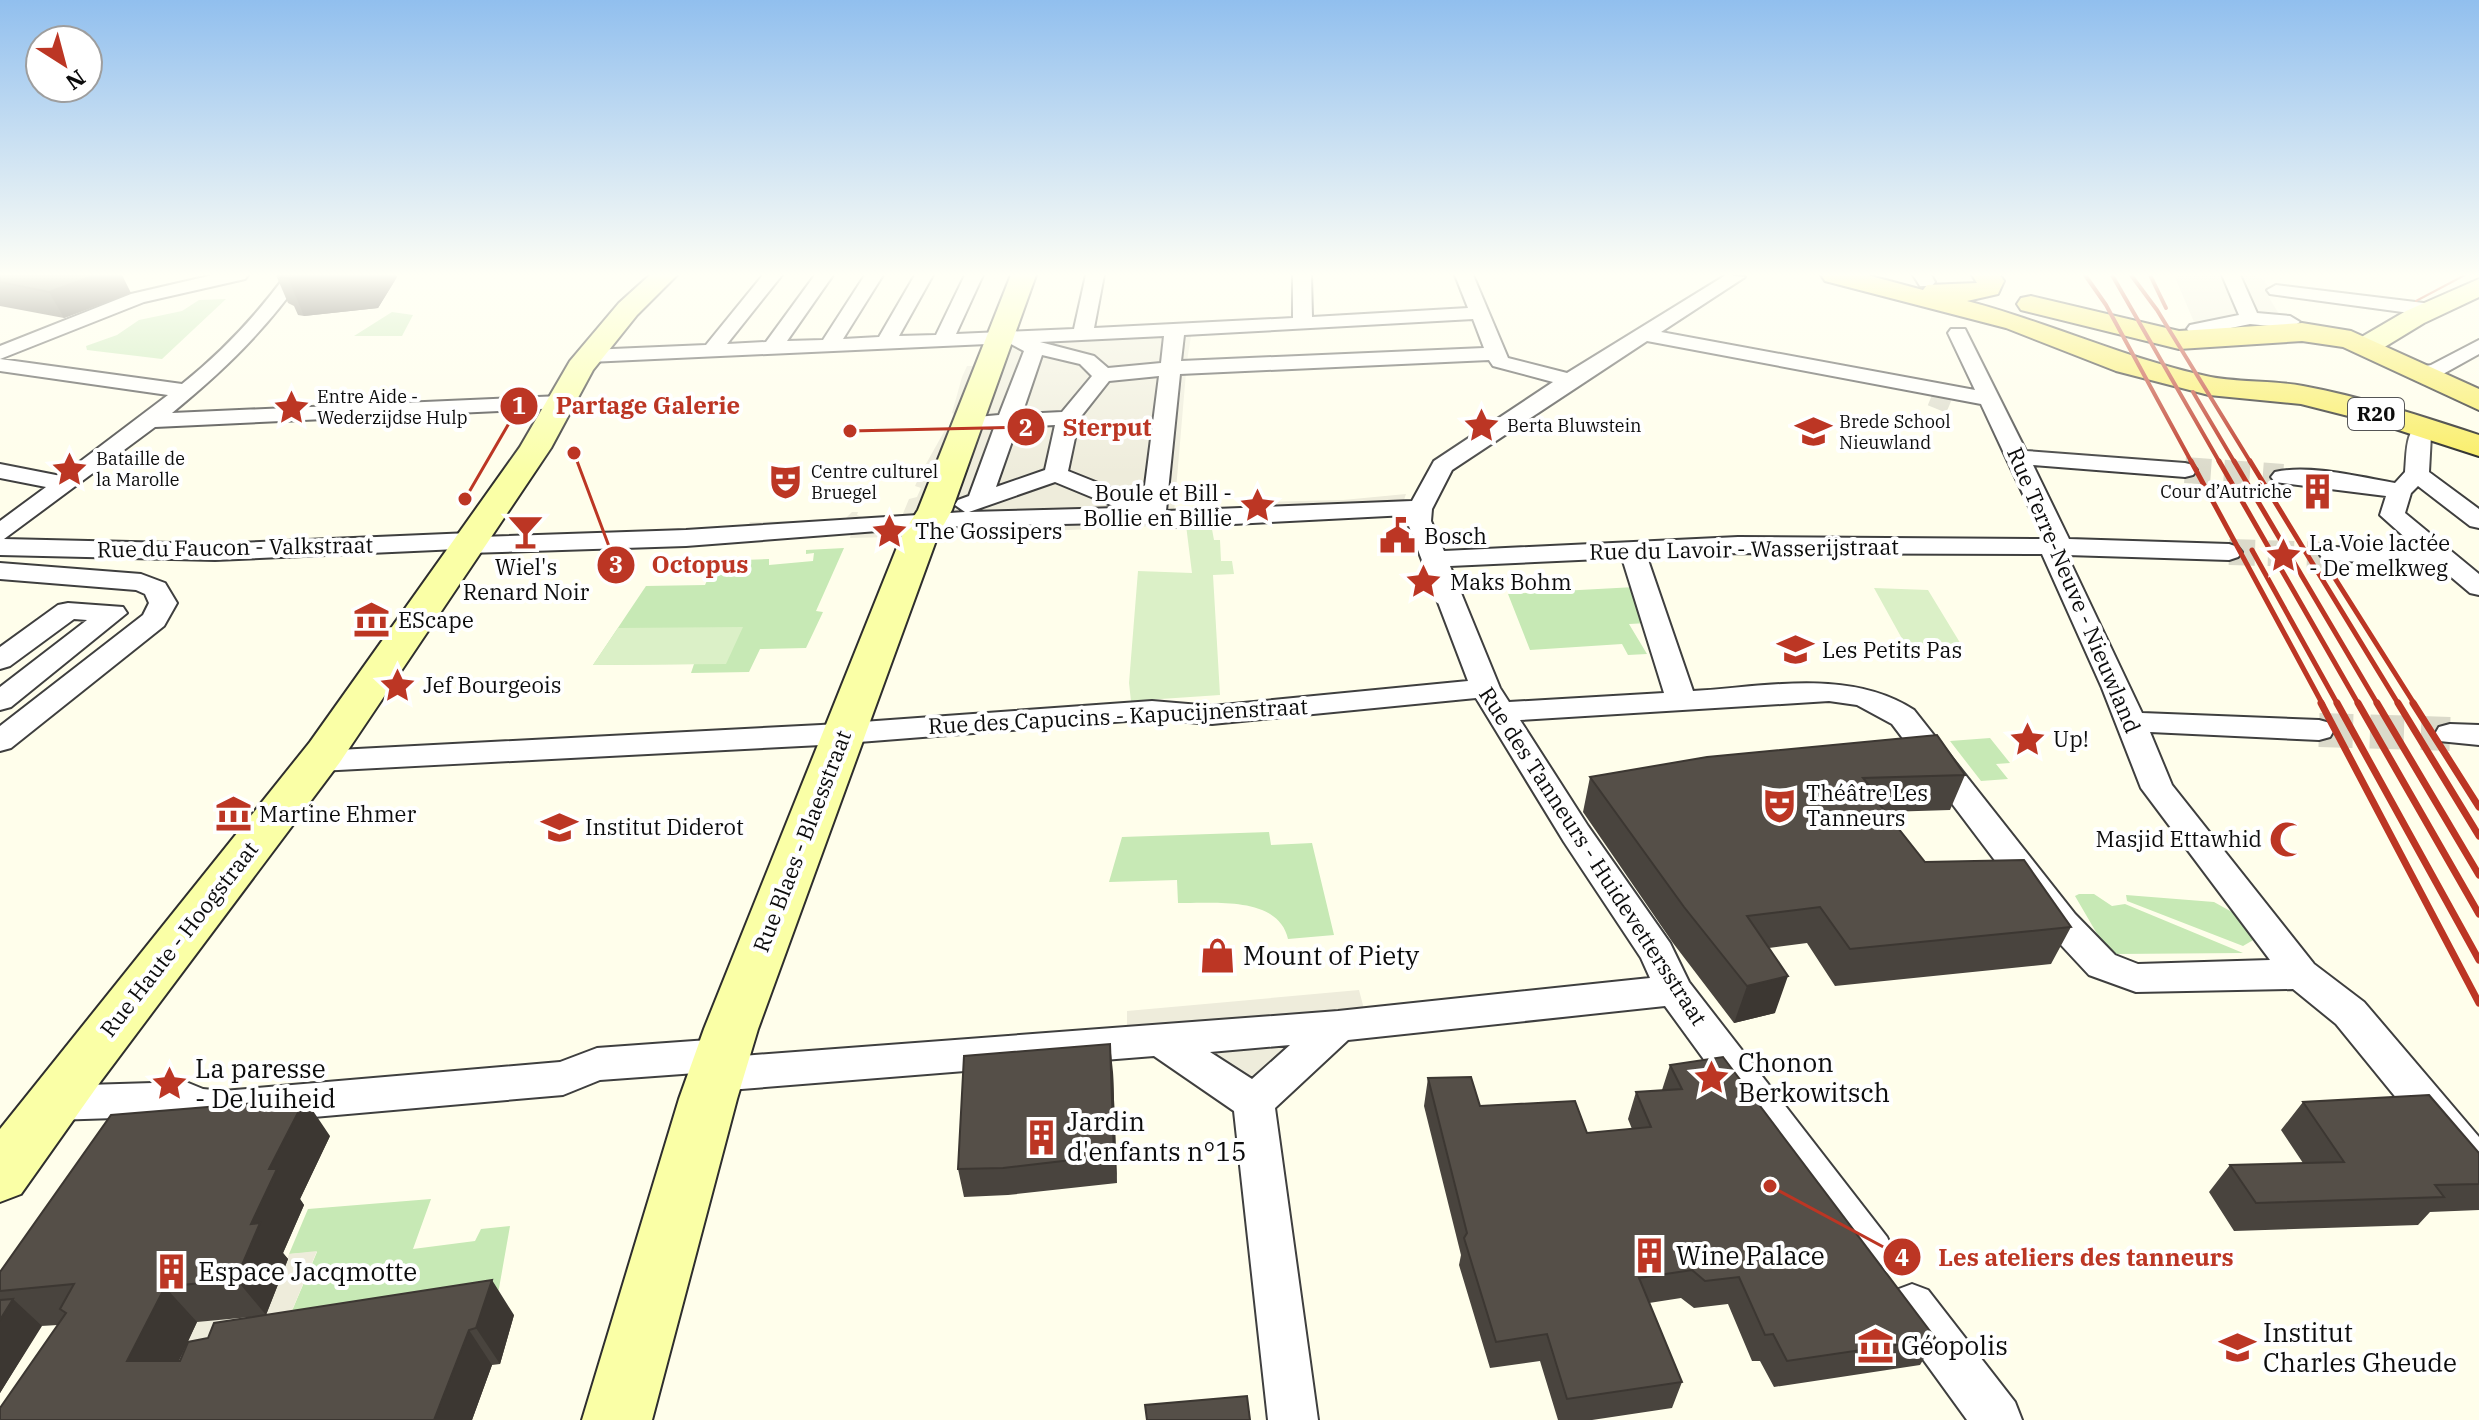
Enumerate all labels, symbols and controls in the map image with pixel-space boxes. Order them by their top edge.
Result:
north arrow [24,24,104,104]
text: N [60,64,92,97]
callout: Partage Galerie [499,382,756,430]
place label: Entre Aide - Wederzijdse Hulp [317,385,468,429]
place icon: Entre Aide - Wederzijdse Hulp [272,388,310,426]
text: 1 [512,389,526,421]
text: Partage Galerie [556,389,740,421]
road number: R20 [2348,398,2404,430]
callout: Sterput [1006,403,1168,451]
place icon: Berta Bluwstein [1462,407,1500,445]
place label: Brede School Nieuwland [1839,410,1951,454]
text: 2 [1019,411,1033,443]
text: Sterput [1062,411,1152,443]
school or university icon: Brede School Nieuwland [1794,413,1832,451]
place label: Berta Bluwstein [1507,414,1642,437]
street label: Rue Terre-Neuve - Nieuwland [2001,443,2148,737]
place label: Bataille de la Marolle [96,447,185,491]
place icon: Bataille de la Marolle [51,450,89,488]
place label: Centre culturel Bruegel [811,460,938,504]
theatre icon: Centre culturel Bruegel [766,463,804,501]
building icon: Cour d’Autriche [2299,473,2337,511]
place label: Boule et Bill - Bollie en Billie [1083,478,1232,532]
place label: Cour d’Autriche [2160,480,2292,503]
place icon: Boule et Bill - Bollie en Billie [1239,487,1277,525]
bar icon: Wiel's Renard Noir [507,512,545,550]
place icon: The Gossipers [870,512,908,550]
place label: The Gossipers [915,516,1063,545]
public building icon: Bosch [1379,517,1417,555]
place label: Bosch [1424,521,1487,550]
place label: La Voie lactée - De melkweg [2309,528,2450,582]
street label: Rue du Faucon - Valkstraat [97,530,374,563]
street label: Rue du Lavoir - Wasserijstraat [1589,531,1899,566]
place icon: La Voie lactée - De melkweg [2264,537,2302,575]
callout: Octopus [596,541,765,589]
text: 3 [609,548,623,580]
text: Octopus [652,548,748,580]
place label: Wiel's Renard Noir [463,552,590,606]
place icon: Maks Bohm [1405,563,1443,601]
place label: Maks Bohm [1450,567,1572,596]
museum icon: EScape [353,601,391,639]
place label: EScape [398,605,474,634]
school or university icon: Les Petits Pas [1777,631,1815,669]
place label: Les Petits Pas [1822,635,1962,664]
place icon: Jef Bourgeois [378,666,416,704]
place label: Jef Bourgeois [423,670,561,699]
street label: Rue des Tanneurs - Huidevettersstraat [1473,681,1714,1031]
street label: Rue des Capucins - Kapucijnenstraat [927,691,1309,740]
place icon: Up! [2008,720,2046,758]
place label: Up! [2053,724,2089,753]
street label: Rue Blaes - Blaesstraat [746,726,857,956]
place label: Théâtre Les Tanneurs [1806,778,1928,832]
theatre icon: Théâtre Les Tanneurs [1761,787,1799,825]
museum icon: Martine Ehmer [214,795,252,833]
place label: Martine Ehmer [259,799,416,828]
school or university icon: Institut Diderot [540,808,578,846]
place label: Institut Diderot [585,812,744,841]
mosque icon: Masjid Ettawhid [2269,820,2307,858]
place label: Masjid Ettawhid [2096,824,2262,853]
street label: Rue Haute - Hoogstraat [93,835,264,1042]
shop icon: Mount of Piety [1198,937,1236,975]
place label: Mount of Piety [1243,938,1419,972]
place label: Chonon Berkowitsch [1738,1045,1890,1109]
place label: La paresse - De luiheid [195,1051,336,1115]
place icon: Chonon Berkowitsch [1693,1059,1731,1097]
place icon: La paresse - De luiheid [150,1065,188,1103]
place label: Jardin d'enfants n°15 [1067,1104,1247,1168]
building icon: Jardin d'enfants n°15 [1022,1118,1060,1156]
callout: Les ateliers des tanneurs [1882,1233,2250,1281]
building icon: Wine Palace [1631,1237,1669,1275]
place label: Wine Palace [1676,1238,1825,1272]
text: 4 [1895,1241,1909,1273]
text: Les ateliers des tanneurs [1938,1241,2234,1273]
building icon: Espace Jacqmotte [153,1253,191,1291]
place label: Espace Jacqmotte [198,1254,417,1288]
place label: Institut Charles Gheude [2263,1315,2457,1379]
museum icon: Géopolis [1856,1327,1894,1365]
place label: Géopolis [1901,1328,2008,1362]
school or university icon: Institut Charles Gheude [2218,1329,2256,1367]

